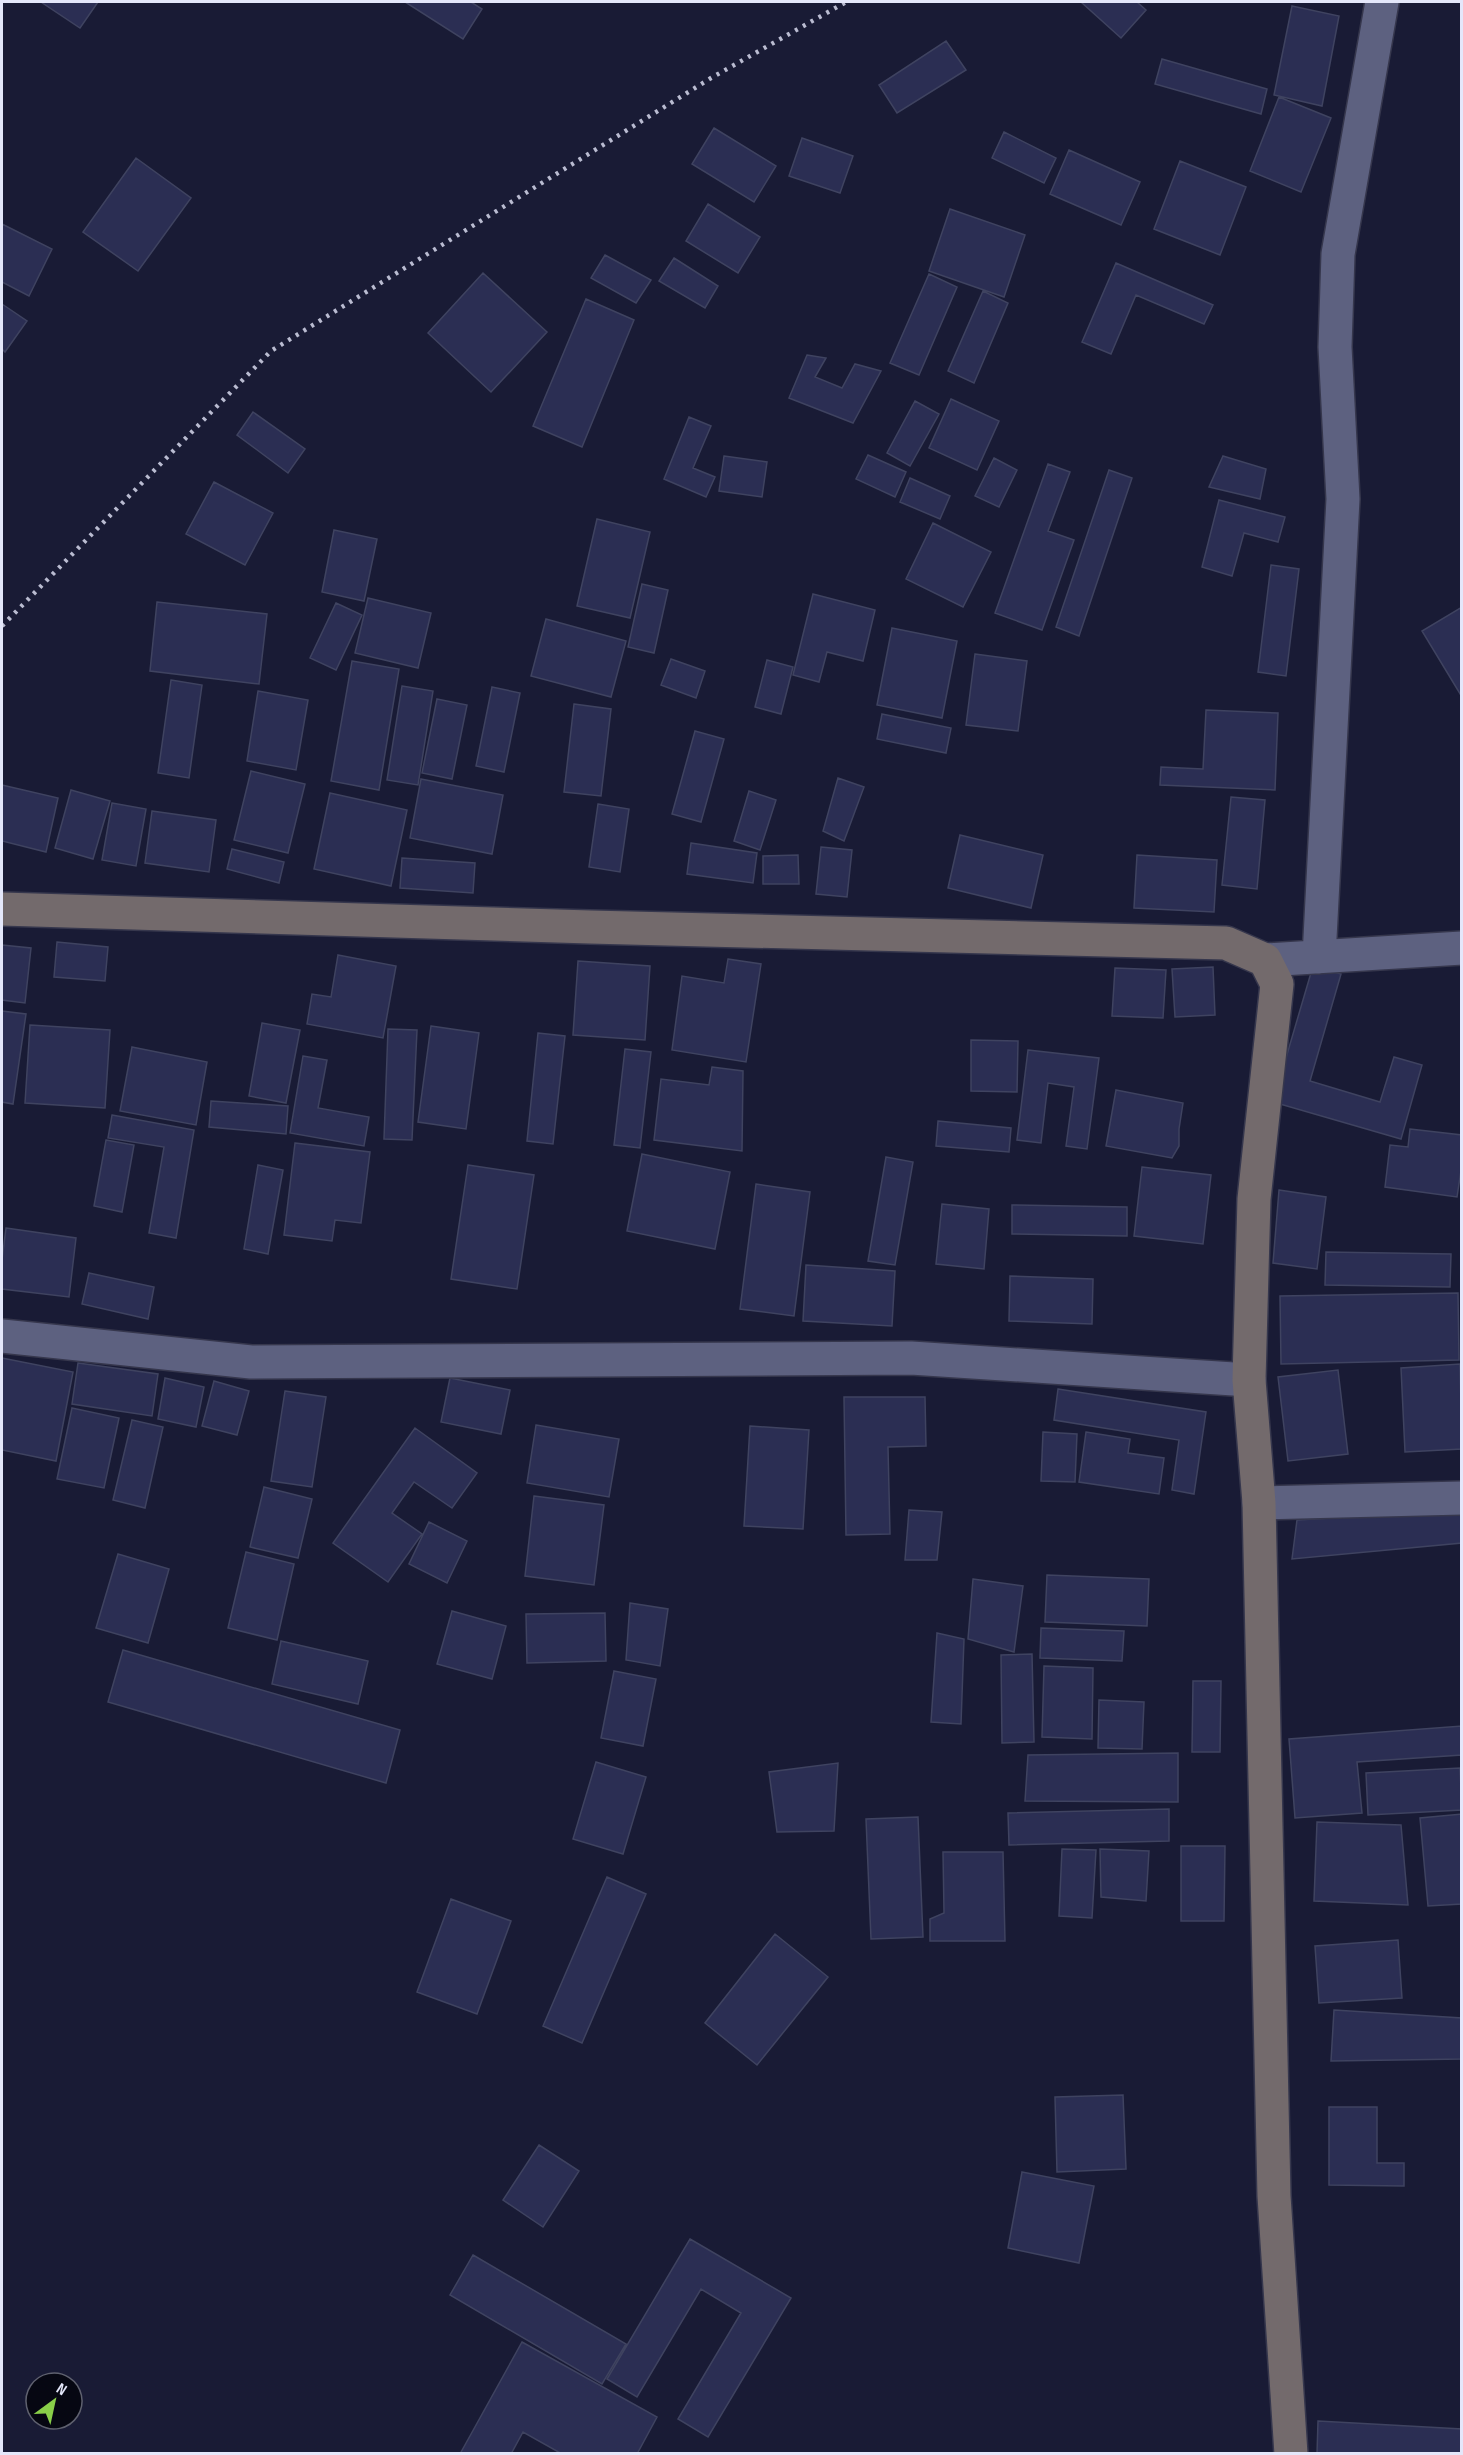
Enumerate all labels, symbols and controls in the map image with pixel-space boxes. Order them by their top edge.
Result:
north arrow [24,2371,84,2431]
text: N [53,2379,70,2400]

